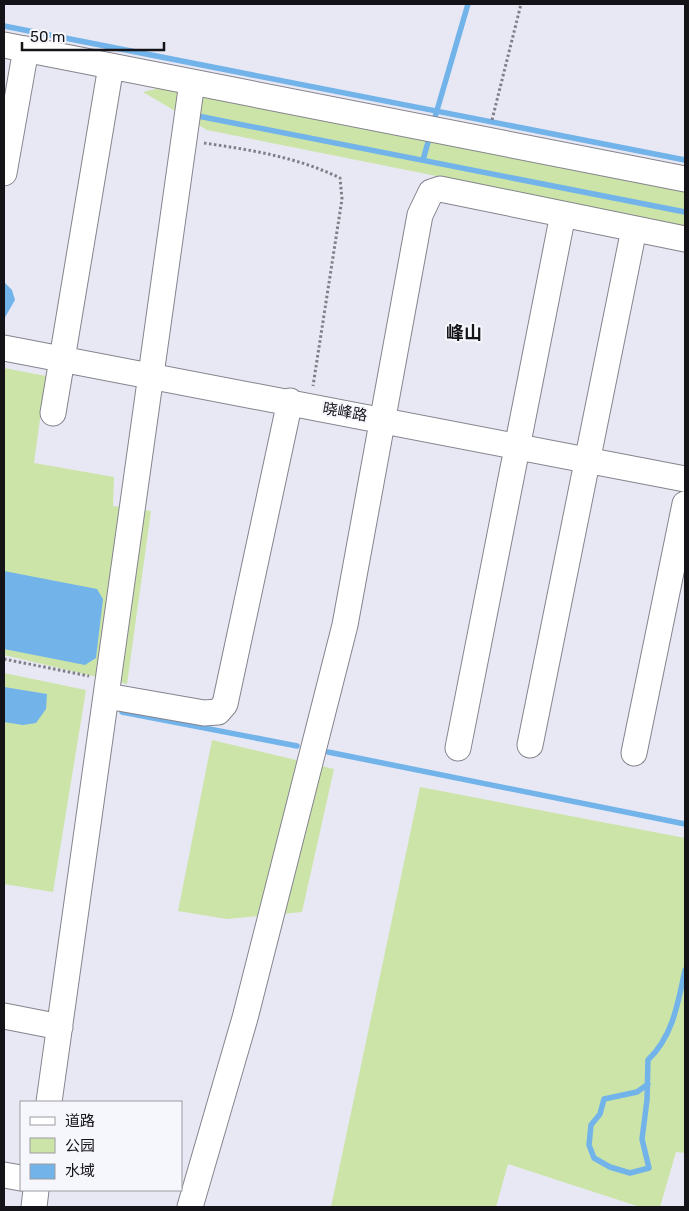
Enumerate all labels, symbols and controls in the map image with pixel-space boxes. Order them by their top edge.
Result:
scale bar [22,20,165,52]
text: 50 m [30,28,65,46]
district label: 峰山 [446,322,482,344]
street label: 晓峰路 [321,399,369,425]
legend [20,1101,182,1191]
text: 道路 [65,1112,95,1130]
text: 公园 [65,1137,95,1155]
text: 水域 [65,1162,95,1180]

